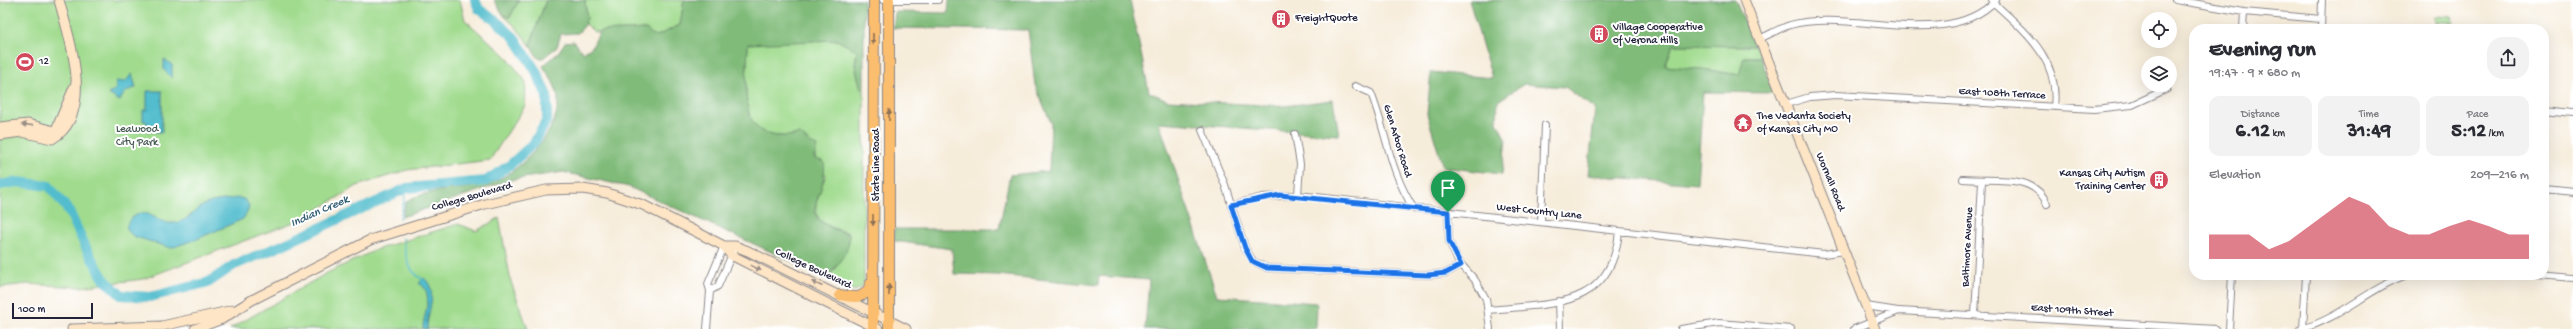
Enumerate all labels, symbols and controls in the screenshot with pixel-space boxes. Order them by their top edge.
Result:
building icon: FreightQuote [1270,8,1292,30]
map controls [2141,12,2177,92]
button: locate [2141,12,2177,48]
place label: FreightQuote [1294,13,1358,25]
place label: Village Cooperative of Verona Hills [1612,22,1703,47]
building icon: Village Cooperative of Verona Hills [1588,23,1610,45]
one-way arrow [870,33,876,46]
button: share [2487,37,2529,79]
text: Evening run [2209,38,2316,64]
sports icon: 12 [14,51,36,73]
place label: 12 [38,56,49,68]
button: layers [2141,56,2177,92]
text: 19:47 · 9 × 680 m [2209,66,2300,81]
street label: East 108th Terrace [1958,86,2046,102]
street label: Glen Arbor Road [1380,103,1414,180]
one-way arrow [886,108,892,121]
text: Distance [2241,109,2280,121]
text: Time [2359,109,2379,121]
text: Pace [2467,109,2488,121]
place label: The Vedanta Society of Kansas City MO [1756,111,1851,136]
temple icon: The Vedanta Society of Kansas City MO [1732,112,1754,134]
one-way arrow [21,121,33,128]
text: 6.12 [2236,121,2270,144]
text: 31:49 [2347,121,2391,144]
text: 5:12 [2451,121,2486,144]
park label: Leawood City Park [116,124,160,149]
street label: State Line Road [871,127,883,201]
text: km [2270,128,2285,140]
text: /km [2486,128,2504,140]
street label: Wornall Road [1813,151,1848,214]
place label: Kansas City Autism Training Center [2060,168,2146,193]
text: Elevation [2209,168,2261,183]
text: 209–216 m [2470,168,2529,183]
building icon: Kansas City Autism Training Center [2148,169,2170,191]
pin [1431,171,1465,212]
icon: arrive [1437,177,1459,199]
street label: College Boulevard [431,179,515,214]
water label: Indian Creek [289,192,353,231]
street label: West Country Lane [1496,202,1583,222]
street label: Baltimore Avenue [1960,207,1976,288]
one-way arrow [870,214,876,227]
street label: College Boulevard [773,246,854,293]
one-way arrow [750,265,762,271]
one-way arrow [811,281,822,287]
one-way arrow [886,283,892,296]
scale bar [12,301,93,320]
street label: East 109th Street [2030,302,2115,320]
text: 100 m [18,304,45,316]

